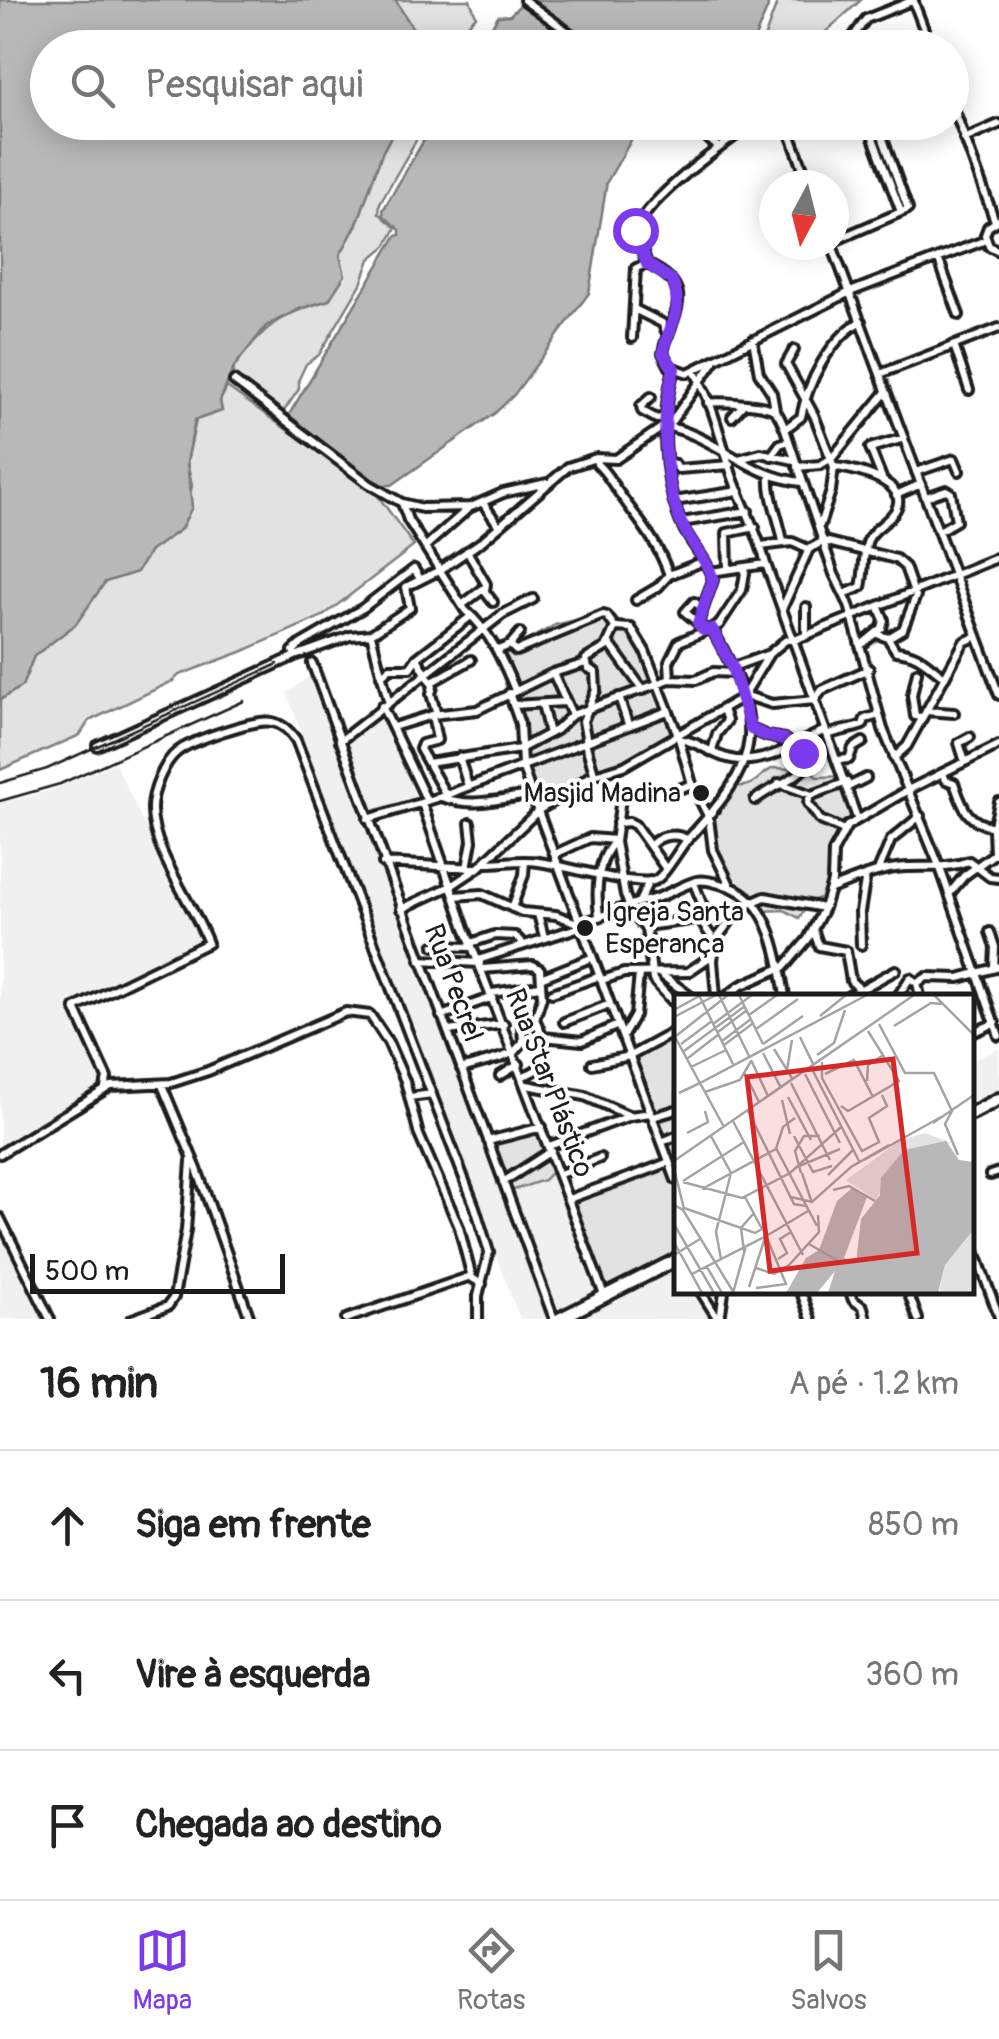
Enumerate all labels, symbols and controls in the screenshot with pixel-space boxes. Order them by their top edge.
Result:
search box [30,30,969,140]
icon: search [65,58,120,113]
text: Pesquisar aqui [145,61,363,109]
north arrow [759,170,849,260]
route start [613,208,659,254]
route end [781,731,827,777]
place label: Masjid Madina [524,776,681,811]
marker: Masjid Madina [690,782,712,804]
place label: Igreja Santa Esperança [605,895,744,962]
marker: Igreja Santa Esperança [574,917,596,939]
street label: Rua Pecrel [416,919,490,1047]
street label: Rua Star Plástico [497,984,601,1182]
inset map [674,994,974,1294]
scale bar [30,1249,285,1294]
text: 500 m [45,1254,129,1289]
text: 16 min [40,1358,158,1410]
text: A pé · 1.2 km [789,1364,959,1404]
icon: ahead [40,1498,95,1553]
text: Siga em frente [135,1501,371,1549]
text: 850 m [868,1505,959,1545]
icon: left [40,1648,95,1703]
text: Vire à esquerda [135,1651,370,1699]
text: 360 m [865,1655,959,1695]
icon: arrive [40,1798,95,1853]
text: Chegada ao destino [135,1801,442,1849]
tab: Mapa [133,1923,192,2018]
tab: Rotas [457,1923,525,2018]
tab: Salvos [790,1923,866,2018]

